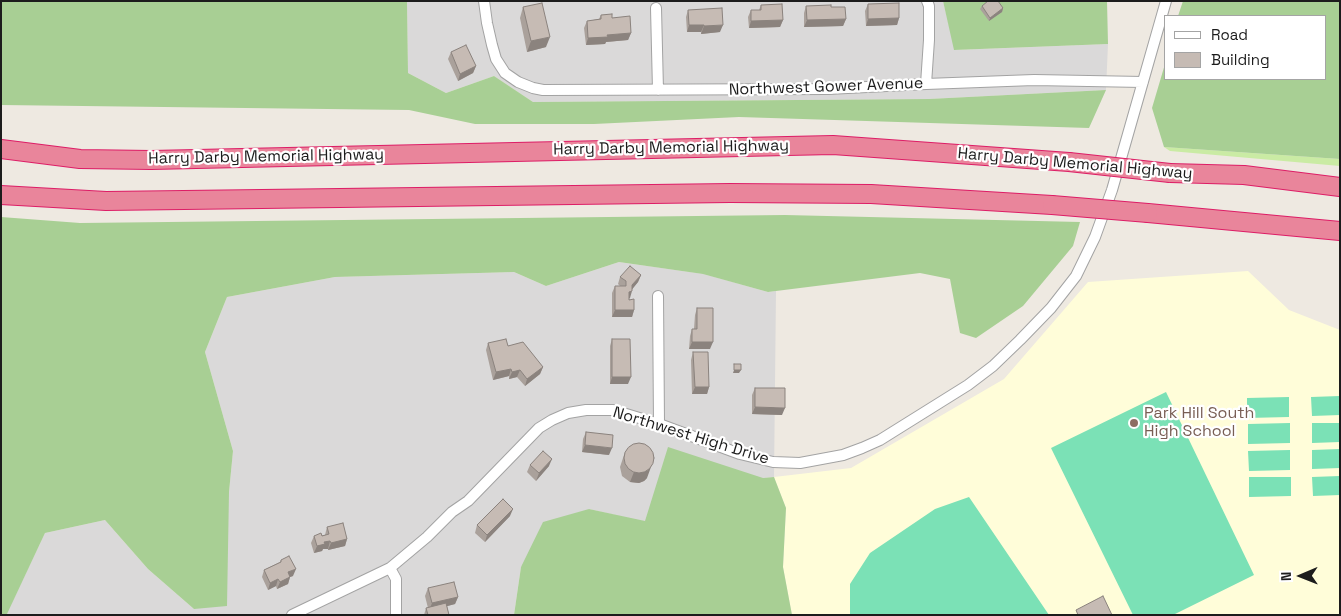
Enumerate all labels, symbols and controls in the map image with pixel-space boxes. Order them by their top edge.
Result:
legend [1164,15,1326,80]
text: Road [1211,25,1248,44]
text: Building [1211,50,1270,69]
street label: Northwest Gower Avenue [728,74,924,100]
street label: Harry Darby Memorial Highway [553,136,789,160]
street label: Harry Darby Memorial Highway [957,144,1193,184]
street label: Harry Darby Memorial Highway [148,145,384,169]
street label: Northwest High Drive [611,403,771,469]
place label: Park Hill South High School [1144,404,1254,442]
marker: Park Hill South High School [1128,417,1140,429]
north arrow [1276,551,1326,601]
text: N [1277,571,1295,581]

